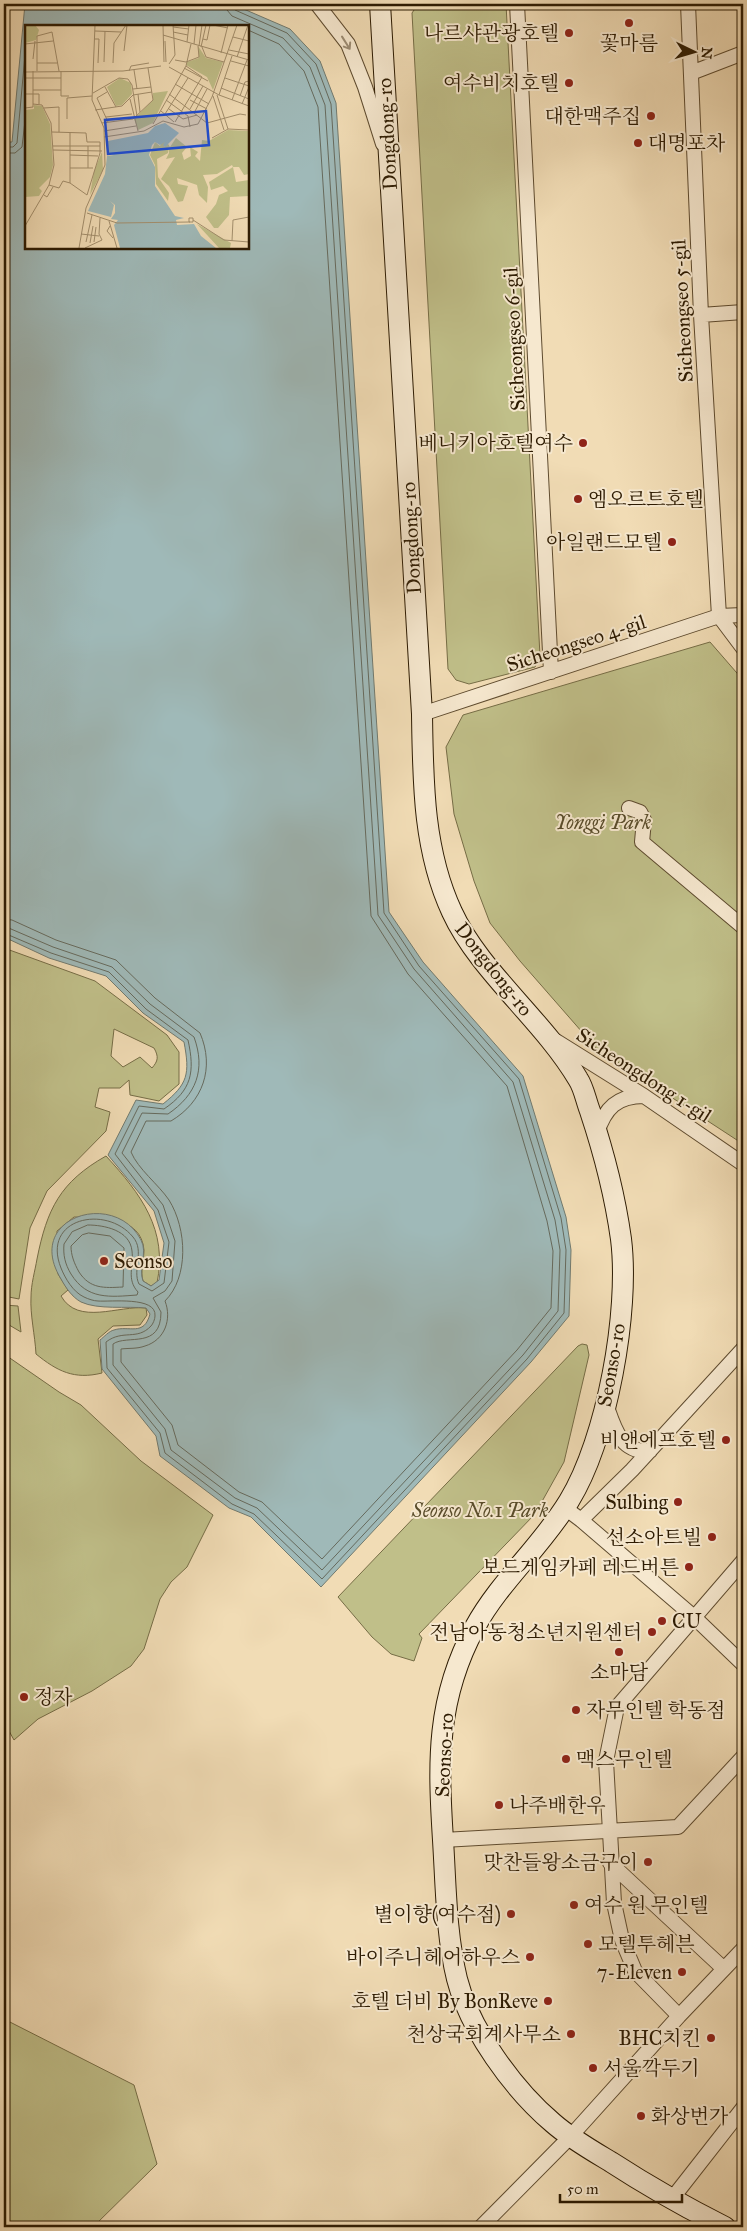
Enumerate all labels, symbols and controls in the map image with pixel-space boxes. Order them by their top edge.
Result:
marker: 꽃마름 [623,17,635,29]
place label: 나르샤관광호텔 [424,21,559,45]
inset map [25,25,249,249]
marker: 나르샤관광호텔 [563,27,575,39]
north arrow [670,28,720,78]
place label: 꽃마름 [600,31,658,55]
one-way arrow [341,35,351,49]
text: N [697,46,715,60]
place label: 여수비치호텔 [443,71,559,95]
street label: Dongdong-ro [372,77,403,191]
marker: 여수비치호텔 [563,77,575,89]
place label: 대한맥주집 [544,104,641,128]
marker: 대한맥주집 [645,110,657,122]
place label: 대명포차 [648,131,726,155]
marker: 대명포차 [632,137,644,149]
street label: Sicheongseo 5-gil [666,238,699,383]
street label: Sicheongseo 6-gil [498,266,531,412]
place label: 베니키아호텔여수 [418,431,573,455]
marker: 베니키아호텔여수 [577,437,589,449]
street label: Dongdong-ro [396,481,427,595]
place label: 엠오르트호텔 [588,487,704,511]
marker: 엠오르트호텔 [572,493,584,505]
place label: 아일랜드모텔 [546,530,662,554]
marker: 아일랜드모텔 [666,536,678,548]
street label: Sicheongseo 4-gil [503,609,649,678]
park label: Yonggi Park [555,810,651,834]
street label: Dongdong-ro [449,917,538,1021]
street label: Sicheongdong 1-gil [571,1022,717,1129]
place label: Seonso [114,1249,172,1273]
marker: Seonso [98,1255,110,1267]
street label: Seonso-ro [592,1321,630,1409]
place label: 비앤에프호텔 [600,1428,716,1452]
marker: 비앤에프호텔 [720,1434,732,1446]
place label: Sulbing [605,1490,669,1515]
marker: Sulbing [672,1496,684,1508]
park label: Seonso No.1 Park [411,1498,548,1522]
place label: 선소아트빌 [605,1525,702,1549]
marker: 선소아트빌 [706,1531,718,1543]
place label: 보드게임카페 레드버튼 [481,1555,679,1579]
marker: 보드게임카페 레드버튼 [683,1561,695,1573]
place label: CU [672,1609,702,1633]
marker: CU [656,1615,668,1627]
place label: 전남아동청소년지원센터 [429,1620,642,1644]
marker: 전남아동청소년지원센터 [646,1626,658,1638]
marker: 소마담 [613,1646,625,1658]
place label: 소마담 [590,1660,649,1684]
place label: 정자 [34,1685,73,1709]
marker: 정자 [18,1691,30,1703]
place label: 자무인텔 학동점 [586,1698,726,1722]
marker: 자무인텔 학동점 [570,1704,582,1716]
street label: Seonso-ro [430,1712,458,1798]
place label: 맥스무인텔 [576,1747,673,1771]
marker: 맥스무인텔 [560,1753,572,1765]
place label: 나주배한우 [509,1793,606,1817]
marker: 나주배한우 [493,1799,505,1811]
place label: 맛찬들왕소금구이 [483,1850,638,1874]
marker: 맛찬들왕소금구이 [642,1856,654,1868]
place label: 여수 원 무인텔 [584,1893,709,1917]
marker: 여수 원 무인텔 [568,1899,580,1911]
place label: 별이향(여수점) [374,1902,501,1927]
marker: 별이향(여수점) [505,1908,517,1920]
place label: 모텔투헤븐 [598,1932,695,1956]
marker: 모텔투헤븐 [582,1938,594,1950]
place label: 바이주니헤어하우스 [346,1945,520,1969]
marker: 바이주니헤어하우스 [524,1951,536,1963]
place label: 7-Eleven [597,1960,672,1984]
marker: 7-Eleven [676,1966,688,1978]
place label: 호텔 더비 By BonReve [351,1989,538,2013]
marker: 호텔 더비 By BonReve [542,1995,554,2007]
place label: 천상국회계사무소 [406,2022,561,2046]
place label: BHC치킨 [619,2026,701,2050]
marker: 천상국회계사무소 [565,2028,577,2040]
marker: BHC치킨 [705,2032,717,2044]
place label: 서울깍두기 [603,2056,700,2080]
marker: 서울깍두기 [587,2062,599,2074]
place label: 화상번가 [651,2104,729,2128]
marker: 화상번가 [635,2110,647,2122]
scale bar [560,2171,682,2203]
text: 50 m [567,2180,599,2198]

